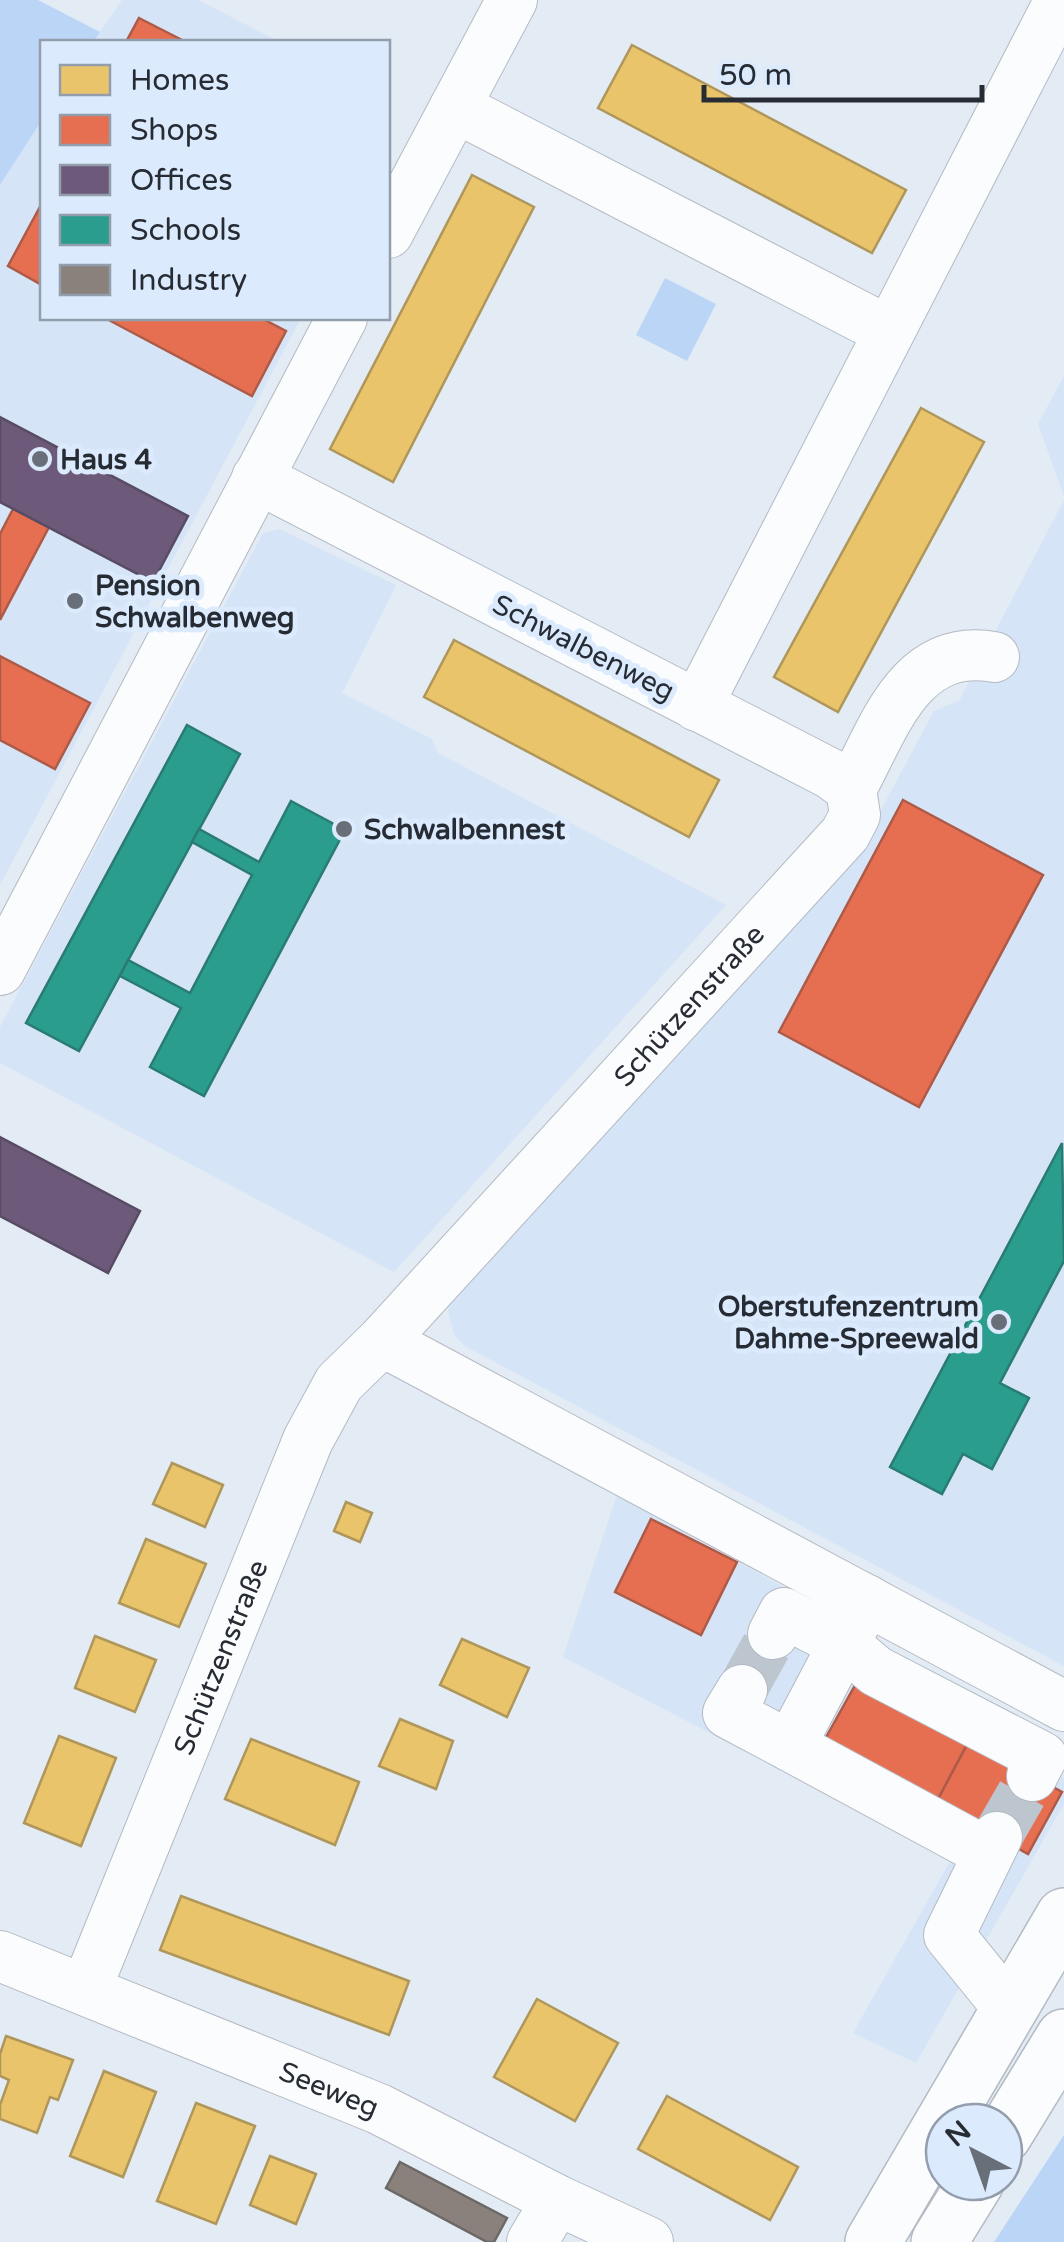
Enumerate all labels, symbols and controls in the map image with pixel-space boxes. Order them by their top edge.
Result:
legend [40,40,390,320]
scale bar [704,40,982,102]
text: 50 m [719,57,792,94]
text: Homes [130,62,229,99]
text: Shops [130,112,218,149]
text: Offices [130,162,233,199]
text: Schools [130,212,241,249]
text: Industry [130,262,247,299]
place label: Haus 4 [60,443,153,477]
marker: Haus 4 [29,448,51,470]
place label: Pension Schwalbenweg [95,569,295,635]
street label: Schwalbenweg [487,587,680,708]
marker: Pension Schwalbenweg [64,590,86,612]
place label: Schwalbennest [364,813,565,847]
marker: Schwalbennest [333,818,355,840]
street label: Schützenstraße [607,918,772,1094]
place label: Oberstufenzentrum Dahme-Spreewald [718,1290,979,1356]
marker: Oberstufenzentrum Dahme-Spreewald [988,1311,1010,1333]
street label: Schützenstraße [167,1555,276,1760]
street label: Seeweg [274,2055,384,2125]
north arrow [924,2102,1024,2202]
text: N [939,2114,978,2154]

